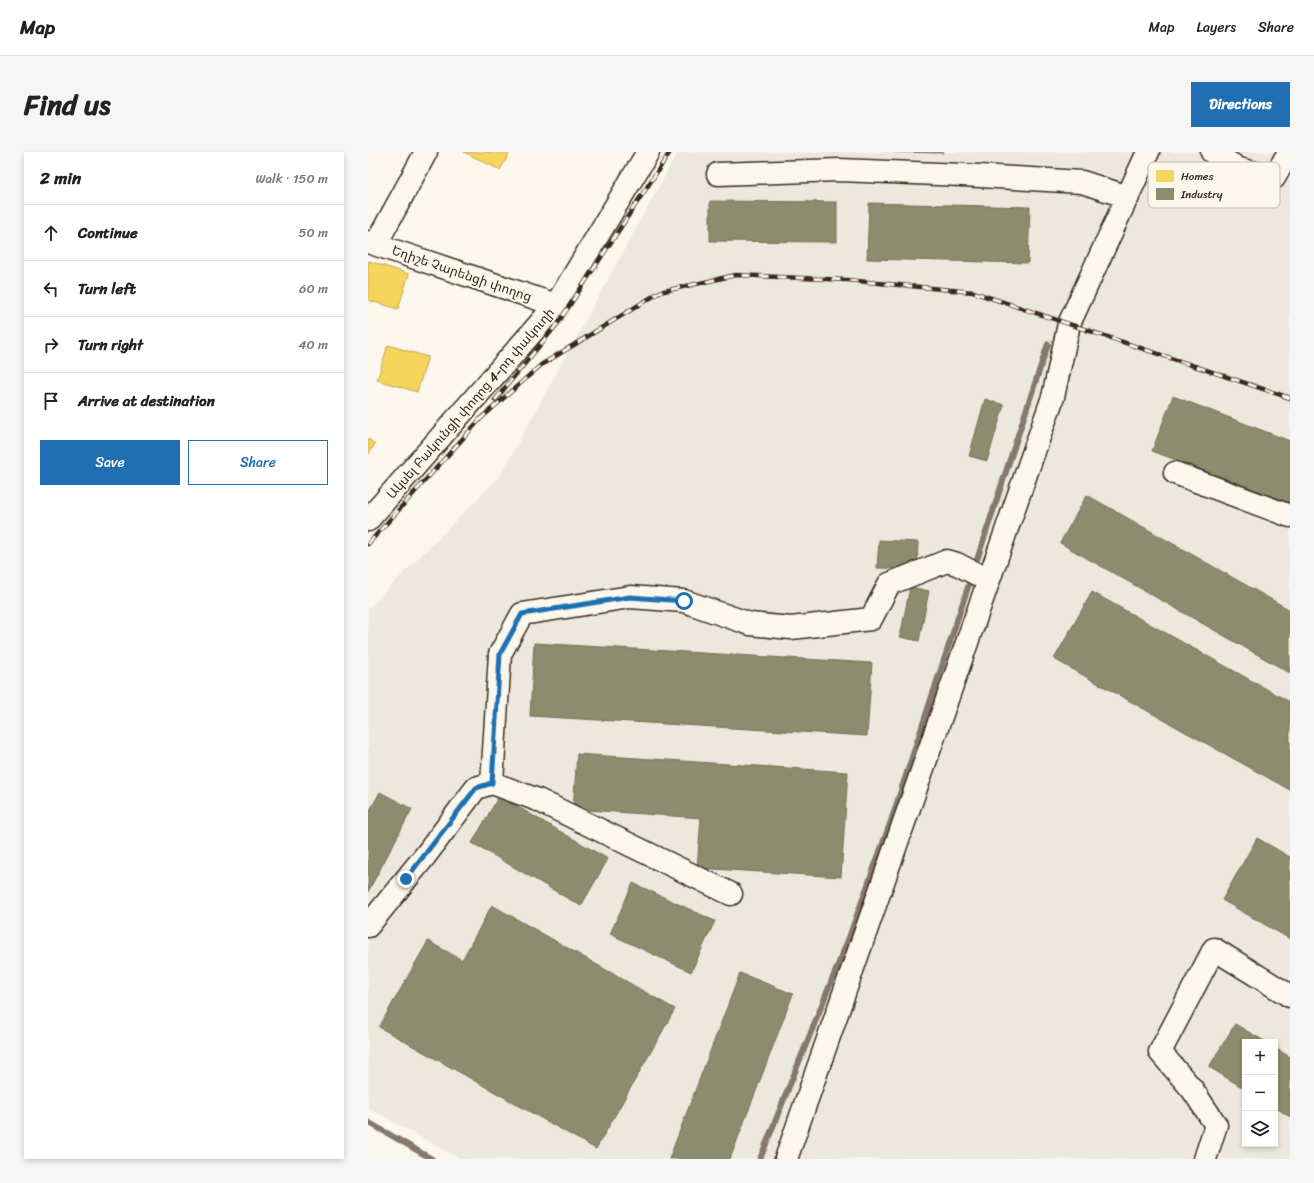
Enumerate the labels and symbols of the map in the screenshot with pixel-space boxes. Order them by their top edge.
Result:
legend [1148,162,1280,208]
text: Homes [1181,167,1214,186]
text: Industry [1180,185,1223,204]
street label: Եղիշե Չարենցի փողոց [389,239,535,308]
street label: Ակսել Բակունցի փողոց 4-րդ փակուղի [381,302,560,504]
route start [675,592,693,610]
route end [397,870,415,888]

